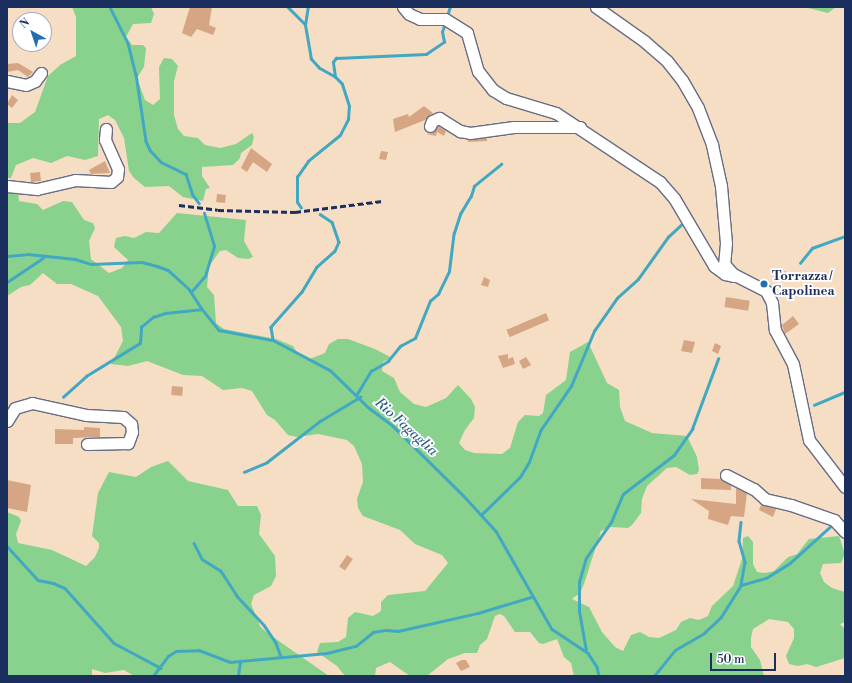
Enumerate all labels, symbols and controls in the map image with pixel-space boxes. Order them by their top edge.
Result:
north arrow [12,12,52,52]
text: N [17,15,33,32]
place label: Torrazza / Capolinea [772,269,835,300]
marker: Torrazza / Capolinea [759,279,769,289]
water label: Rio Fagaglia [371,394,441,460]
scale bar [712,645,778,671]
text: 50 m [717,652,745,667]

